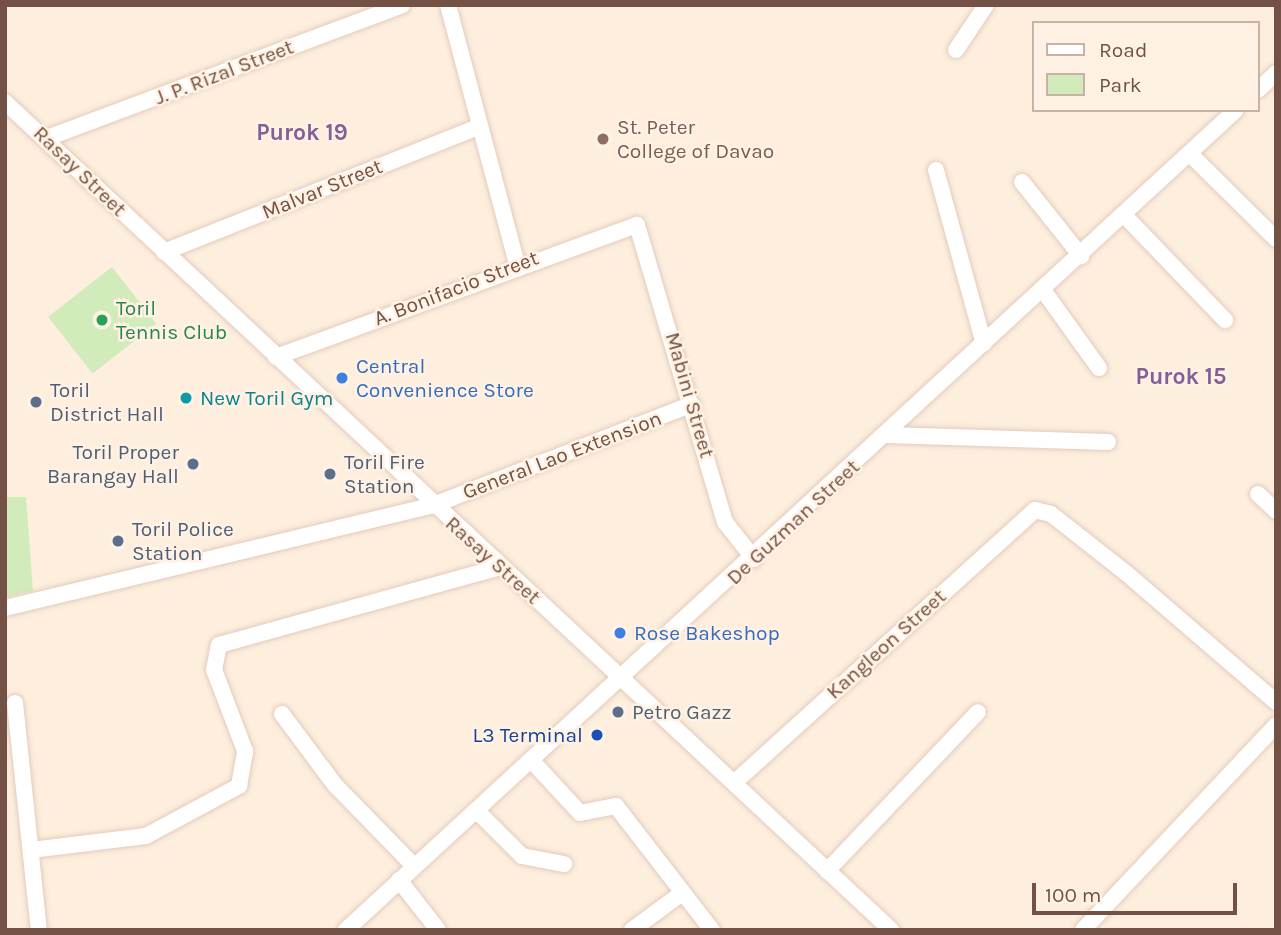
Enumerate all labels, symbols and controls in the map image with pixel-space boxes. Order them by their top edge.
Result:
legend [1032,21,1260,112]
street label: J. P. Rizal Street [151,34,297,110]
text: Road [1099,38,1147,62]
text: Park [1099,73,1142,97]
place label: St. Peter College of Davao [617,114,774,164]
district label: Purok 19 [256,119,348,147]
street label: Rasay Street [28,120,132,222]
marker: St. Peter College of Davao [595,131,611,147]
street label: Malvar Street [258,153,386,225]
street label: A. Bonifacio Street [370,245,542,331]
place label: Toril Tennis Club [116,295,227,345]
marker: Toril Tennis Club [94,312,110,328]
street label: Mabini Street [660,329,720,461]
place label: Central Convenience Store [356,353,534,403]
district label: Purok 15 [1136,363,1226,391]
marker: Central Convenience Store [334,370,350,386]
place label: Toril District Hall [50,377,164,427]
place label: New Toril Gym [200,385,333,411]
marker: New Toril Gym [178,390,194,406]
marker: Toril District Hall [28,394,44,410]
street label: General Lao Extension [459,405,665,505]
place label: Toril Proper Barangay Hall [47,439,179,489]
place label: Toril Fire Station [344,449,425,499]
street label: De Guzman Street [721,454,865,590]
marker: Toril Proper Barangay Hall [185,456,201,472]
marker: Toril Fire Station [322,466,338,482]
street label: Rasay Street [440,511,546,609]
place label: Toril Police Station [132,516,234,566]
marker: Toril Police Station [110,533,126,549]
street label: Kangleon Street [821,584,951,704]
place label: Rose Bakeshop [634,620,780,646]
marker: Rose Bakeshop [612,625,628,641]
place label: Petro Gazz [632,699,731,725]
marker: Petro Gazz [610,704,626,720]
place label: L3 Terminal [472,722,583,748]
marker: L3 Terminal [589,727,605,743]
scale bar [1036,869,1241,913]
text: 100 m [1045,883,1102,907]

